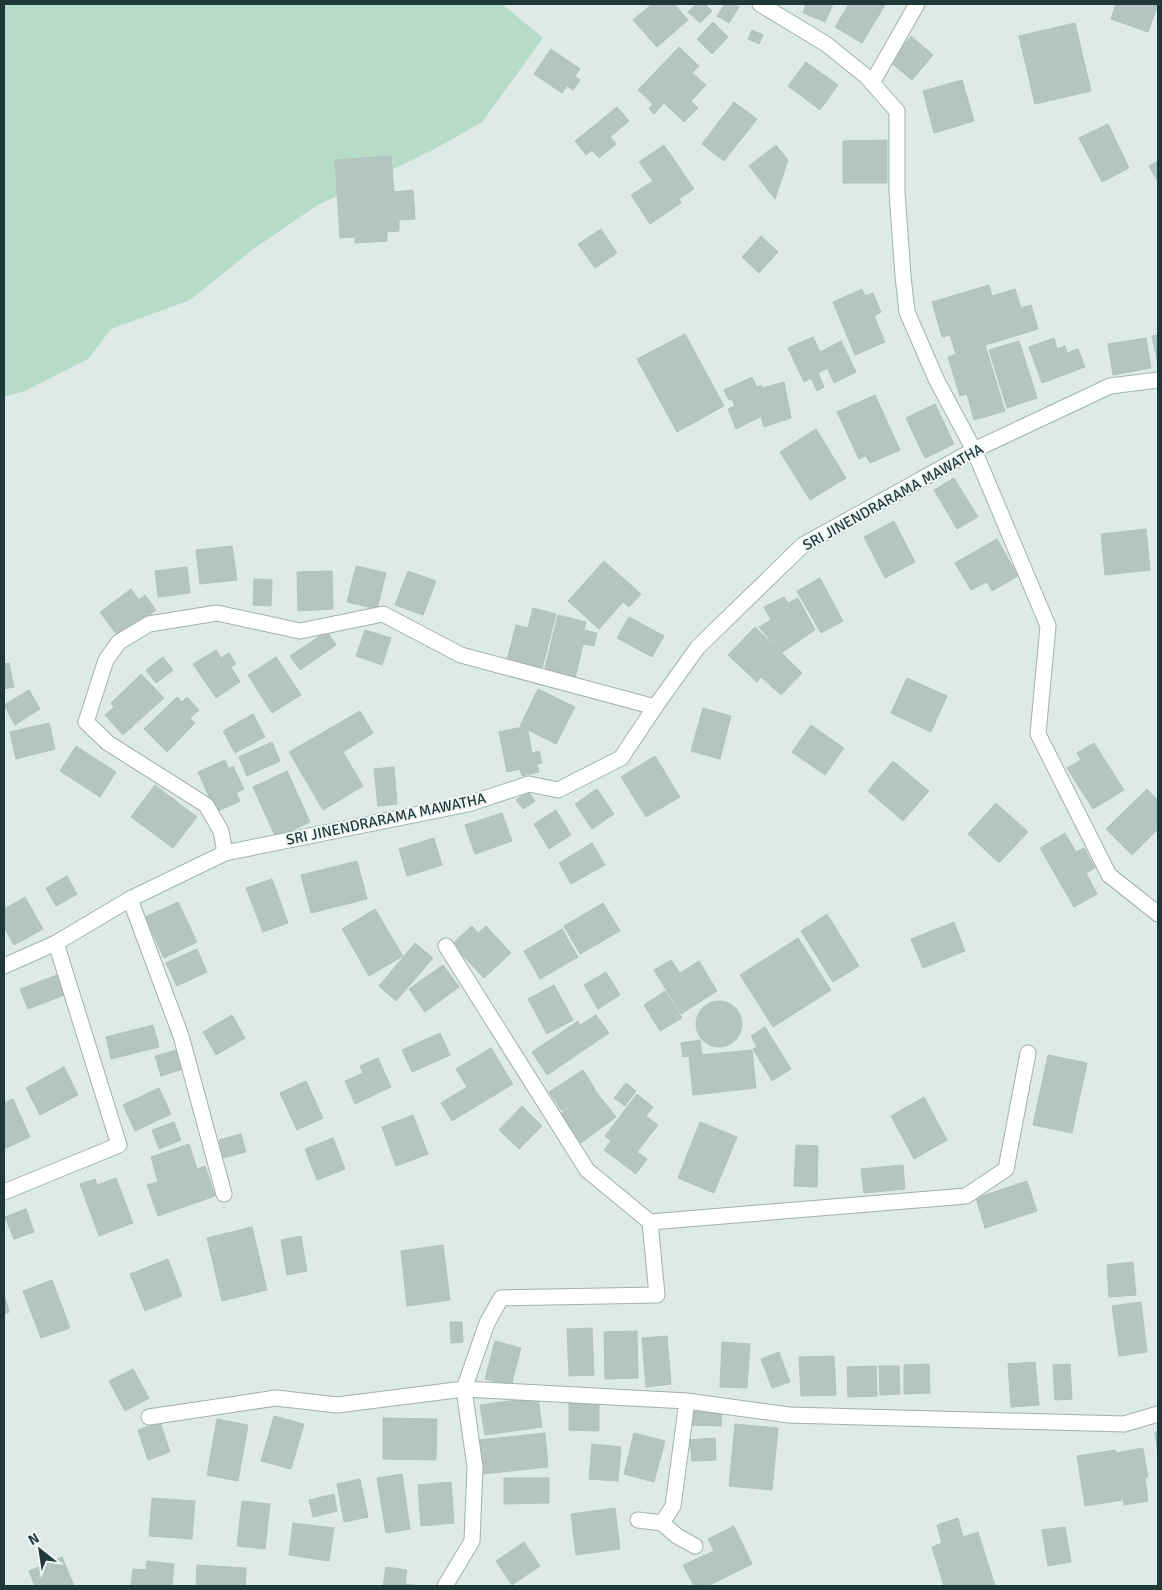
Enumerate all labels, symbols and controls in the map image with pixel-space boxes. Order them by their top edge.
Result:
street label: SRI JINENDRARAMA MAWATHA [799,440,987,554]
street label: SRI JINENDRARAMA MAWATHA [284,789,488,849]
north arrow [15,1525,65,1575]
text: N [25,1529,42,1549]

